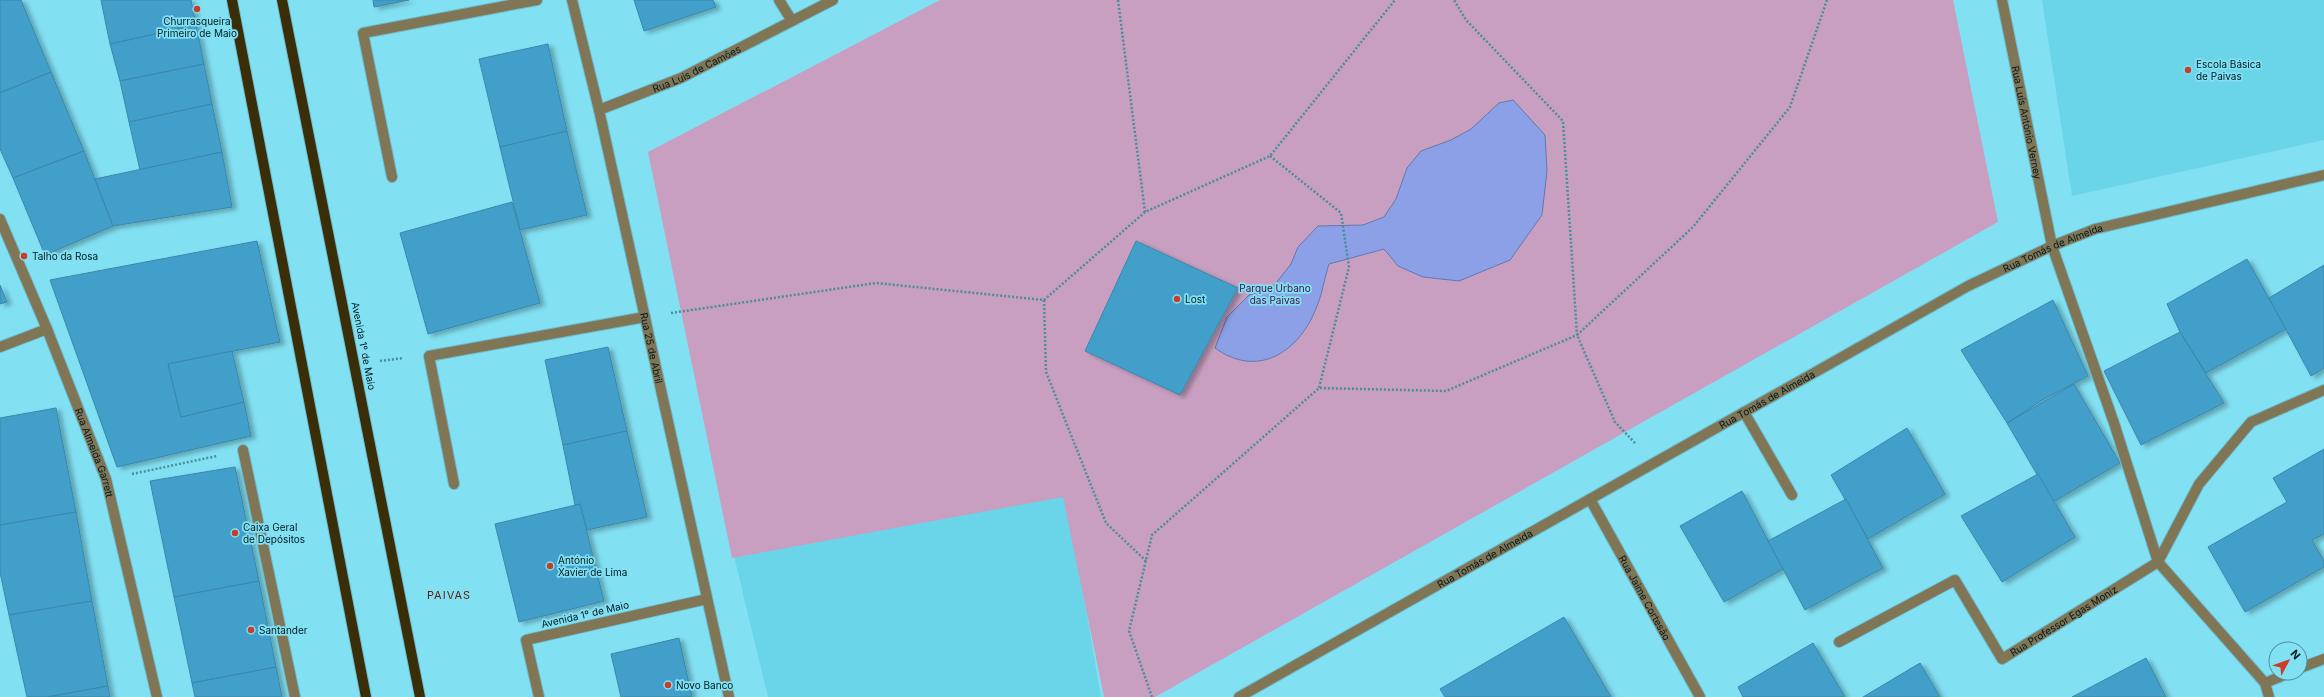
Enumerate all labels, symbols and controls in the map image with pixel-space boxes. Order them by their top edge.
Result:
marker: Churrasqueira Primeiro de Maio [192,4,202,14]
place label: Churrasqueira Primeiro de Maio [157,15,237,39]
street label: Rua Luis de Camões [651,42,743,95]
place label: Escola Básica de Paivas [2196,58,2261,82]
street label: Rua Luís António Verney [2010,65,2044,181]
marker: Escola Básica de Paivas [2183,65,2193,75]
street label: Rua Tomás de Almeida [2001,221,2104,275]
place label: Talho da Rosa [32,250,98,262]
marker: Talho da Rosa [19,251,29,261]
park label: Parque Urbano das Paivas [1239,282,1311,306]
place label: Lost [1185,293,1206,305]
marker: Lost [1172,294,1182,304]
street label: Avenida 1º de Maio [350,301,378,391]
street label: Rua 25 de Abril [638,311,665,385]
street label: Rua Tomás de Almeida [1717,368,1817,431]
street label: Rua Almeida Garrett [73,406,116,499]
place label: Caixa Geral de Depósitos [243,521,305,545]
street label: Rua Tomás de Almeida [1435,527,1535,590]
marker: Caixa Geral de Depósitos [230,528,240,538]
street label: Rua Jaime Cortesão [1617,553,1673,642]
place label: António Xavier de Lima [558,554,627,578]
marker: António Xavier de Lima [545,561,555,571]
street label: Rua Professor Egas Moniz [2008,583,2119,659]
district label: PAIVAS [427,588,471,602]
street label: Avenida 1º de Maio [540,598,630,630]
place label: Santander [259,624,308,636]
marker: Santander [246,625,256,635]
north arrow [2268,641,2308,681]
text: N [2288,647,2304,662]
place label: Novo Banco [676,679,733,691]
marker: Novo Banco [663,680,673,690]

